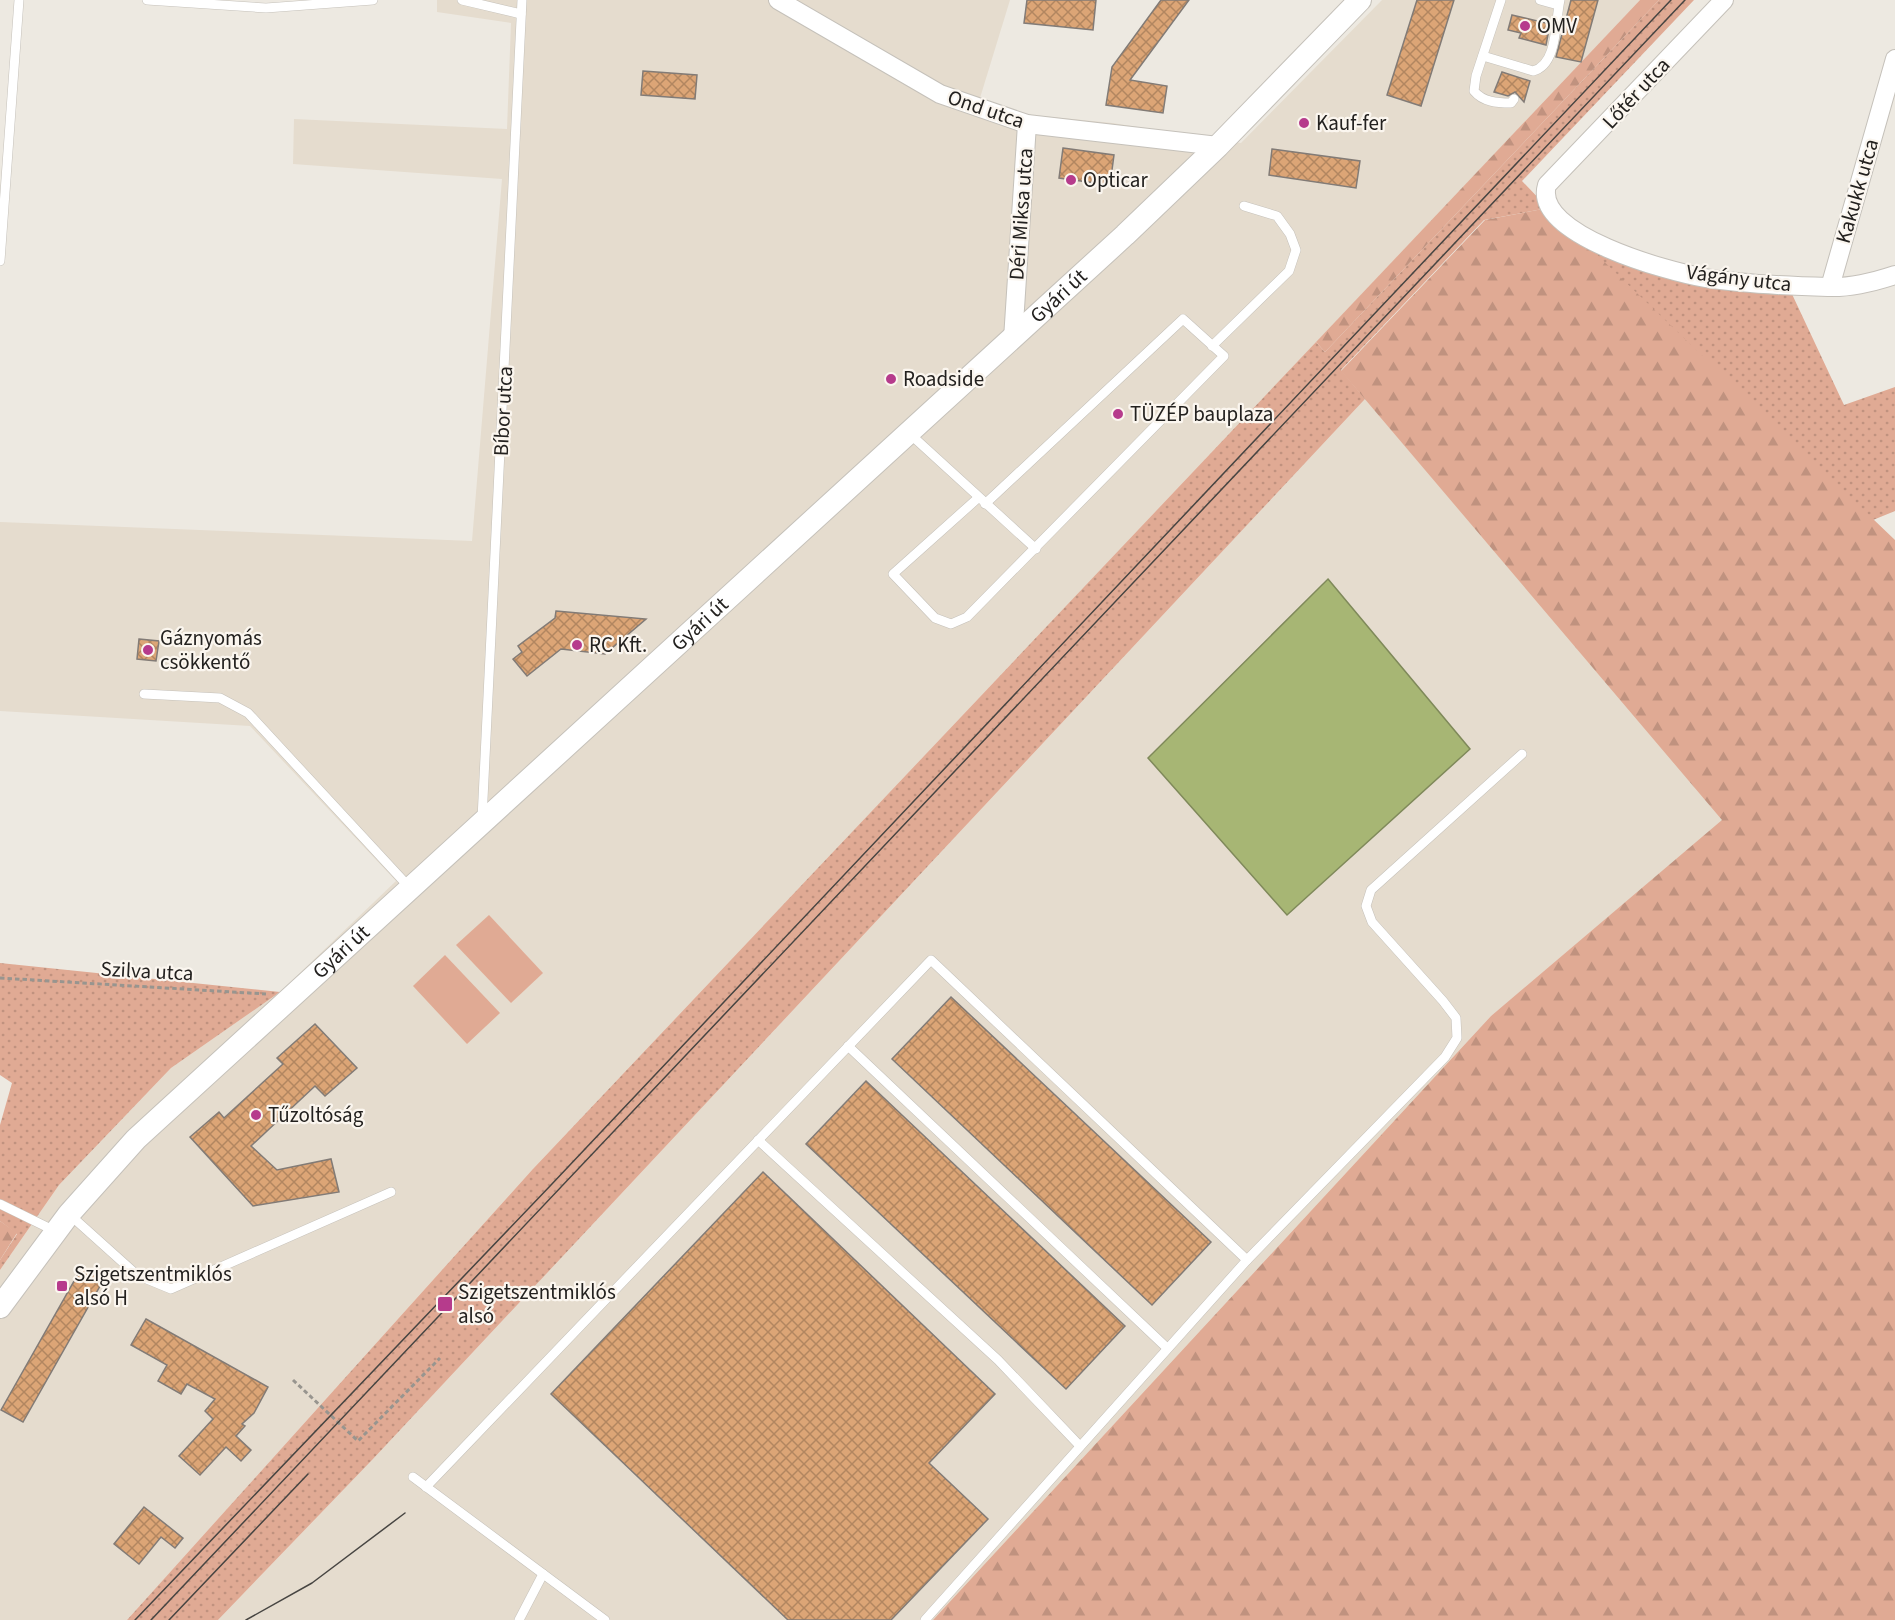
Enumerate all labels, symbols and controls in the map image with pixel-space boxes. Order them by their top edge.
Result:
place label: OMV [1537,11,1577,41]
marker: OMV [1518,19,1532,33]
street label: Lőtér utca [1595,51,1677,135]
street label: Ond utca [944,82,1028,136]
place label: Kauf-fer [1316,108,1387,138]
marker: Kauf-fer [1297,116,1311,130]
street label: Kakukk utca [1828,135,1886,247]
street label: Déri Miksa utca [1001,147,1041,281]
place label: Opticar [1083,165,1148,195]
marker: Opticar [1064,173,1078,187]
street label: Vágány utca [1685,257,1793,299]
street label: Gyári út [1023,262,1094,330]
place label: Roadside [903,364,984,394]
street label: Bíbor utca [486,365,520,457]
marker: Roadside [884,372,898,386]
place label: TÜZÉP bauplaza [1130,399,1273,429]
marker: TÜZÉP bauplaza [1111,407,1125,421]
street label: Gyári út [664,590,735,658]
place label: Gáznyomás csökkentő [160,623,262,677]
place label: RC Kft. [589,630,647,660]
marker: RC Kft. [570,638,584,652]
marker: Gáznyomás csökkentő [141,643,155,657]
street label: Gyári út [306,918,376,986]
street label: Szilva utca [100,954,194,988]
place label: Tűzoltóság [268,1100,364,1130]
marker: Tűzoltóság [249,1108,263,1122]
place label: Szigetszentmiklós alsó H [74,1259,232,1313]
place label: Szigetszentmiklós alsó [458,1277,616,1331]
marker: Szigetszentmiklós alsó H [55,1279,69,1293]
marker: Szigetszentmiklós alsó [436,1295,454,1313]

